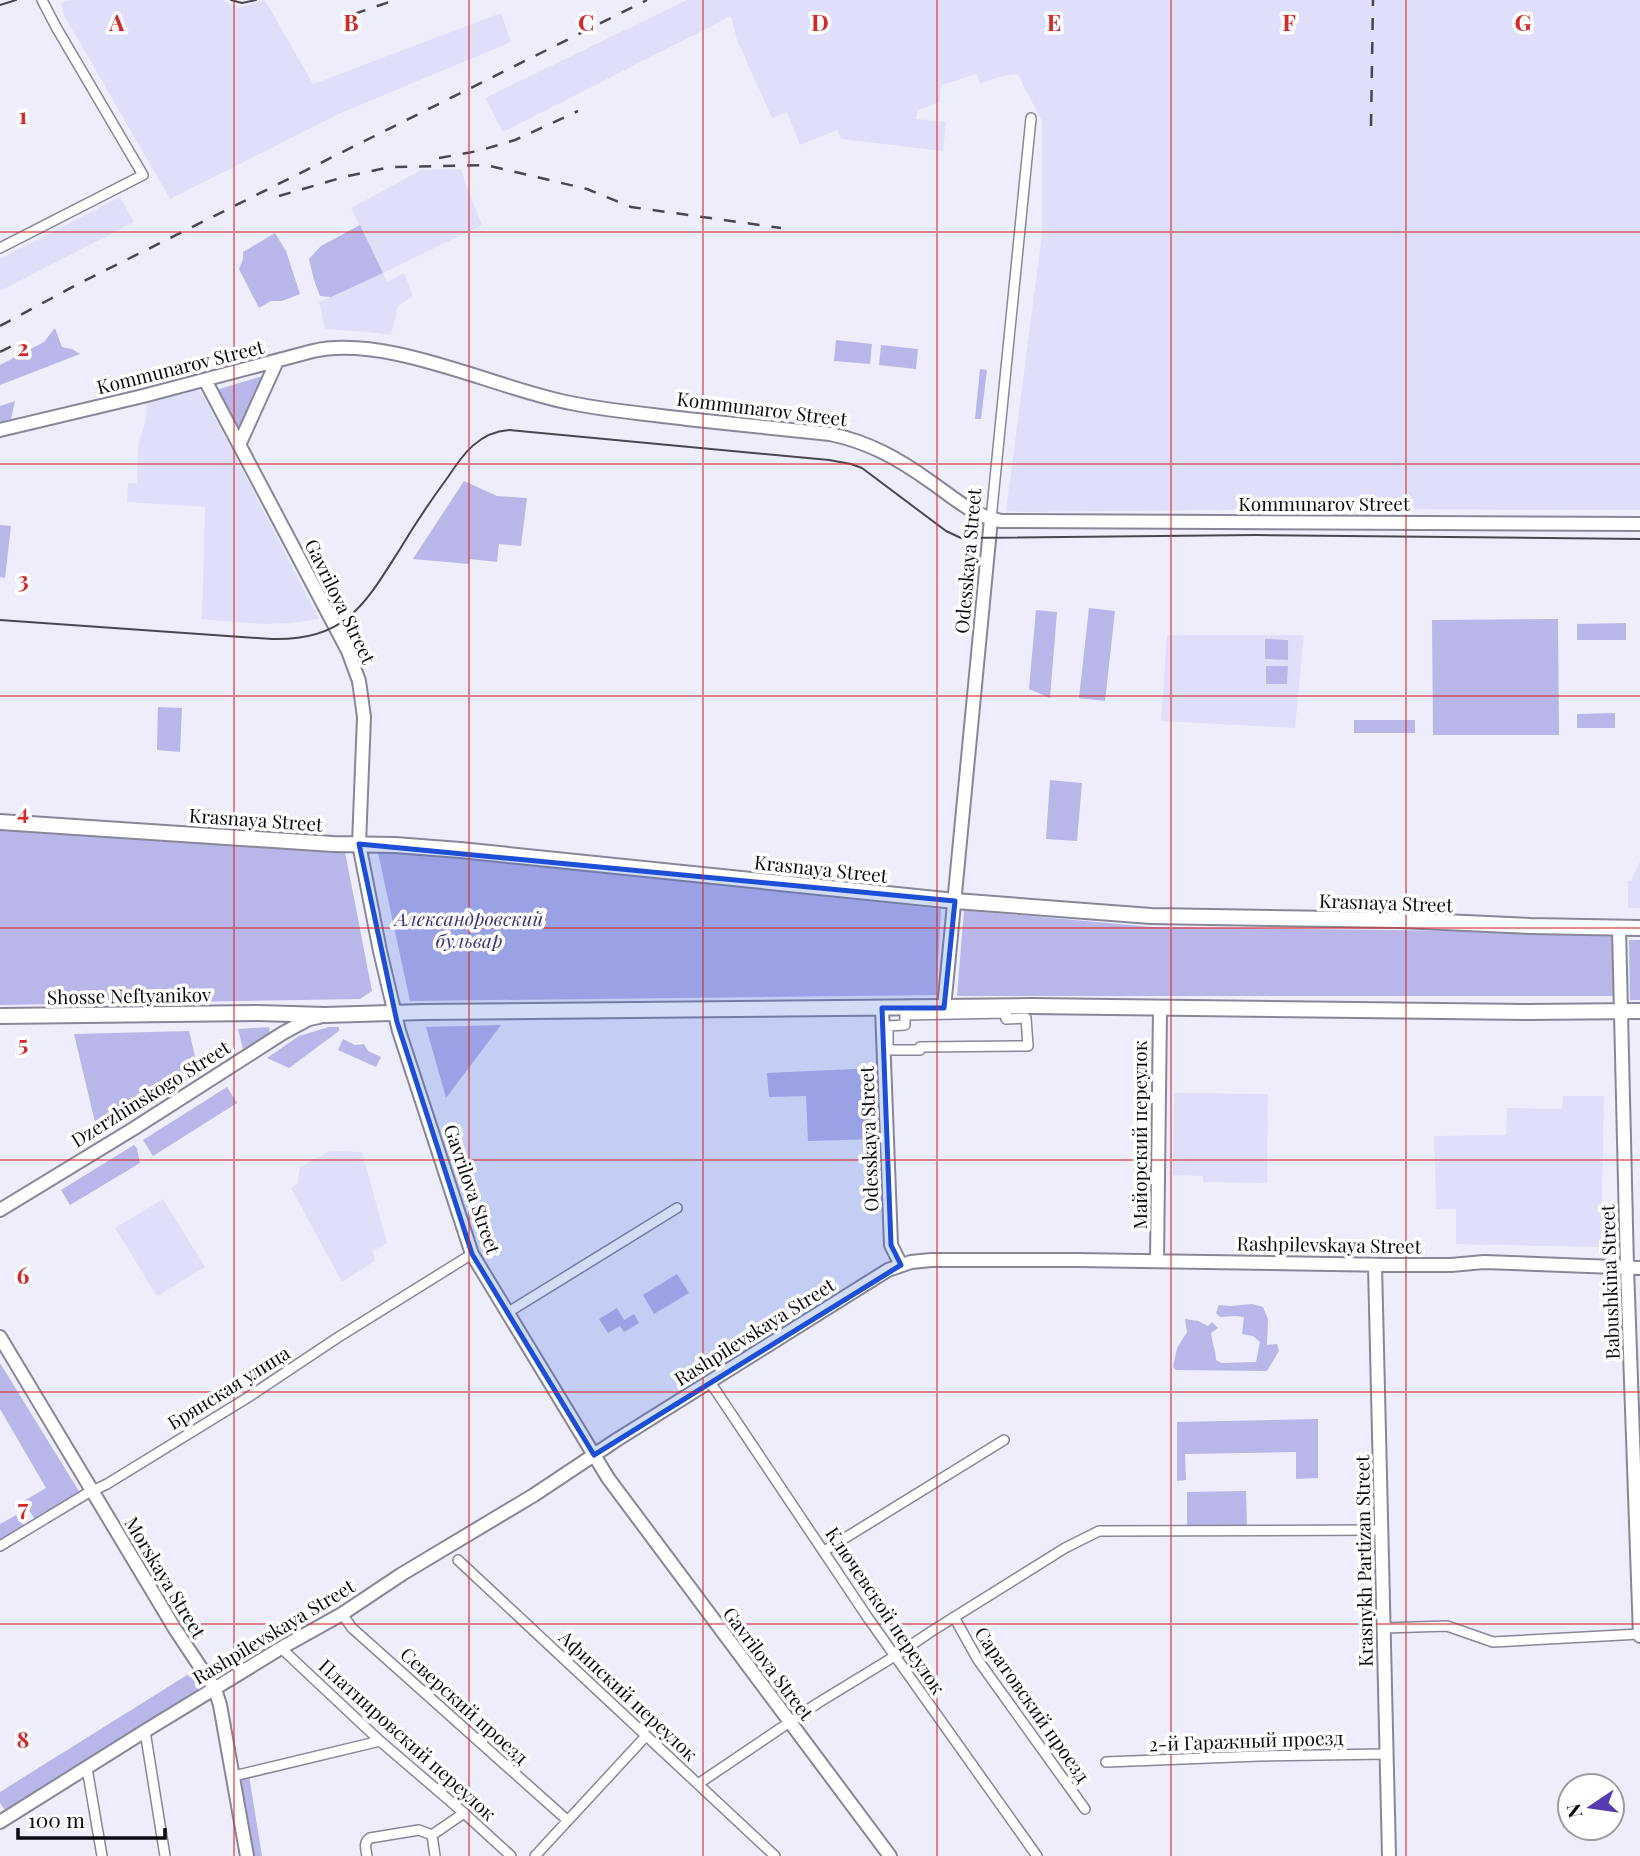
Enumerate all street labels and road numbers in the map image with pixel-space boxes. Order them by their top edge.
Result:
street label: Kommunarov Street [94,333,267,399]
street label: Kommunarov Street [675,385,849,431]
street label: Odesskaya Street [948,487,986,635]
street label: Kommunarov Street [1238,490,1410,516]
street label: Gavrilova Street [300,534,383,668]
street label: Krasnaya Street [188,801,324,837]
street label: Krasnaya Street [753,848,889,888]
street label: Krasnaya Street [1319,887,1454,917]
street label: Shosse Neftyanikov [47,981,212,1009]
street label: Dzerzhinskogo Street [66,1033,235,1152]
street label: Майорский переулок [1126,1040,1152,1230]
street label: Odesskaya Street [852,1065,884,1212]
street label: Gavrilova Street [439,1121,507,1258]
street label: Babushkina Street [1593,1204,1625,1360]
street label: Rashpilevskaya Street [1237,1229,1422,1259]
street label: Rashpilevskaya Street [669,1271,839,1391]
street label: Брянская улица [162,1339,295,1435]
street label: Krasnykh Partizan Street [1348,1455,1378,1667]
street label: Morskaya Street [119,1511,213,1643]
street label: Ключевской переулок [820,1521,952,1699]
street label: Rashpilevskaya Street [187,1572,359,1690]
street label: Gavrilova Street [718,1601,820,1725]
street label: Саратовский проезд [969,1621,1097,1787]
street label: Афипский переулок [553,1623,704,1766]
street label: Северский проезд [395,1641,535,1770]
street label: Платнировский переулок [314,1652,502,1826]
street label: 2-й Гаражный проезд [1148,1724,1344,1756]

